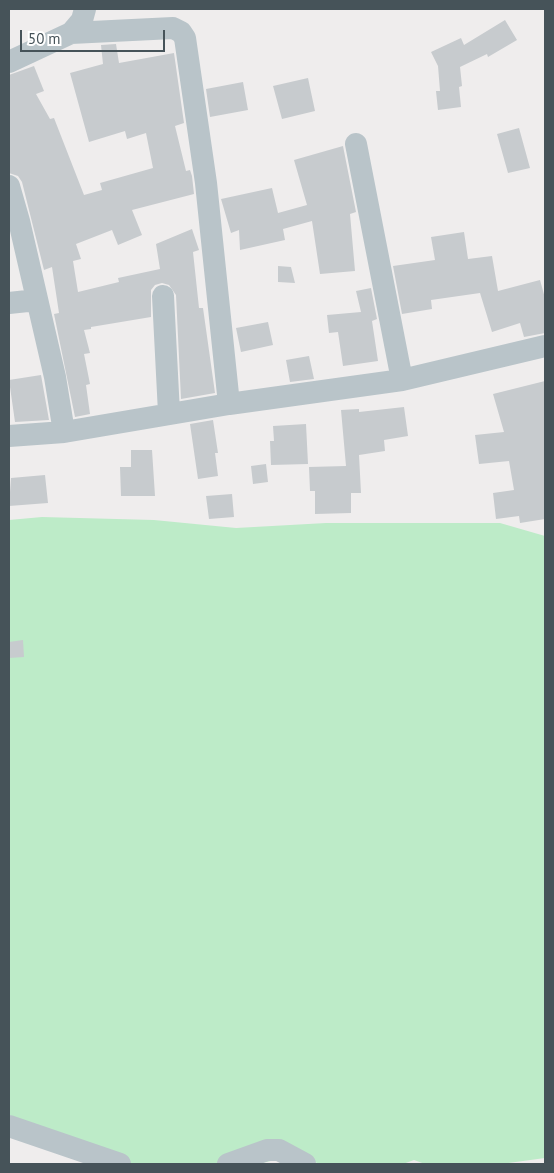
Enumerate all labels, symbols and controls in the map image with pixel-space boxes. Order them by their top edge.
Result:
scale bar [22,20,168,52]
text: 50 m [28,29,61,48]

